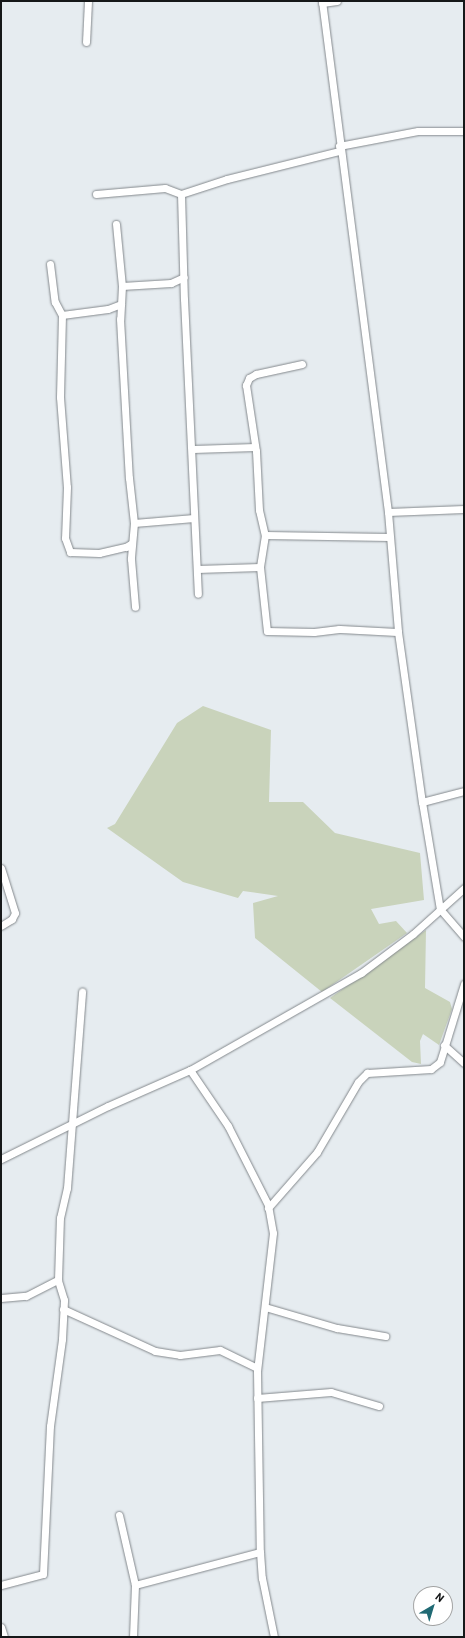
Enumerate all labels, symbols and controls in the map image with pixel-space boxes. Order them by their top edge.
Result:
north arrow [413,1586,453,1626]
text: N [433,1590,447,1604]

